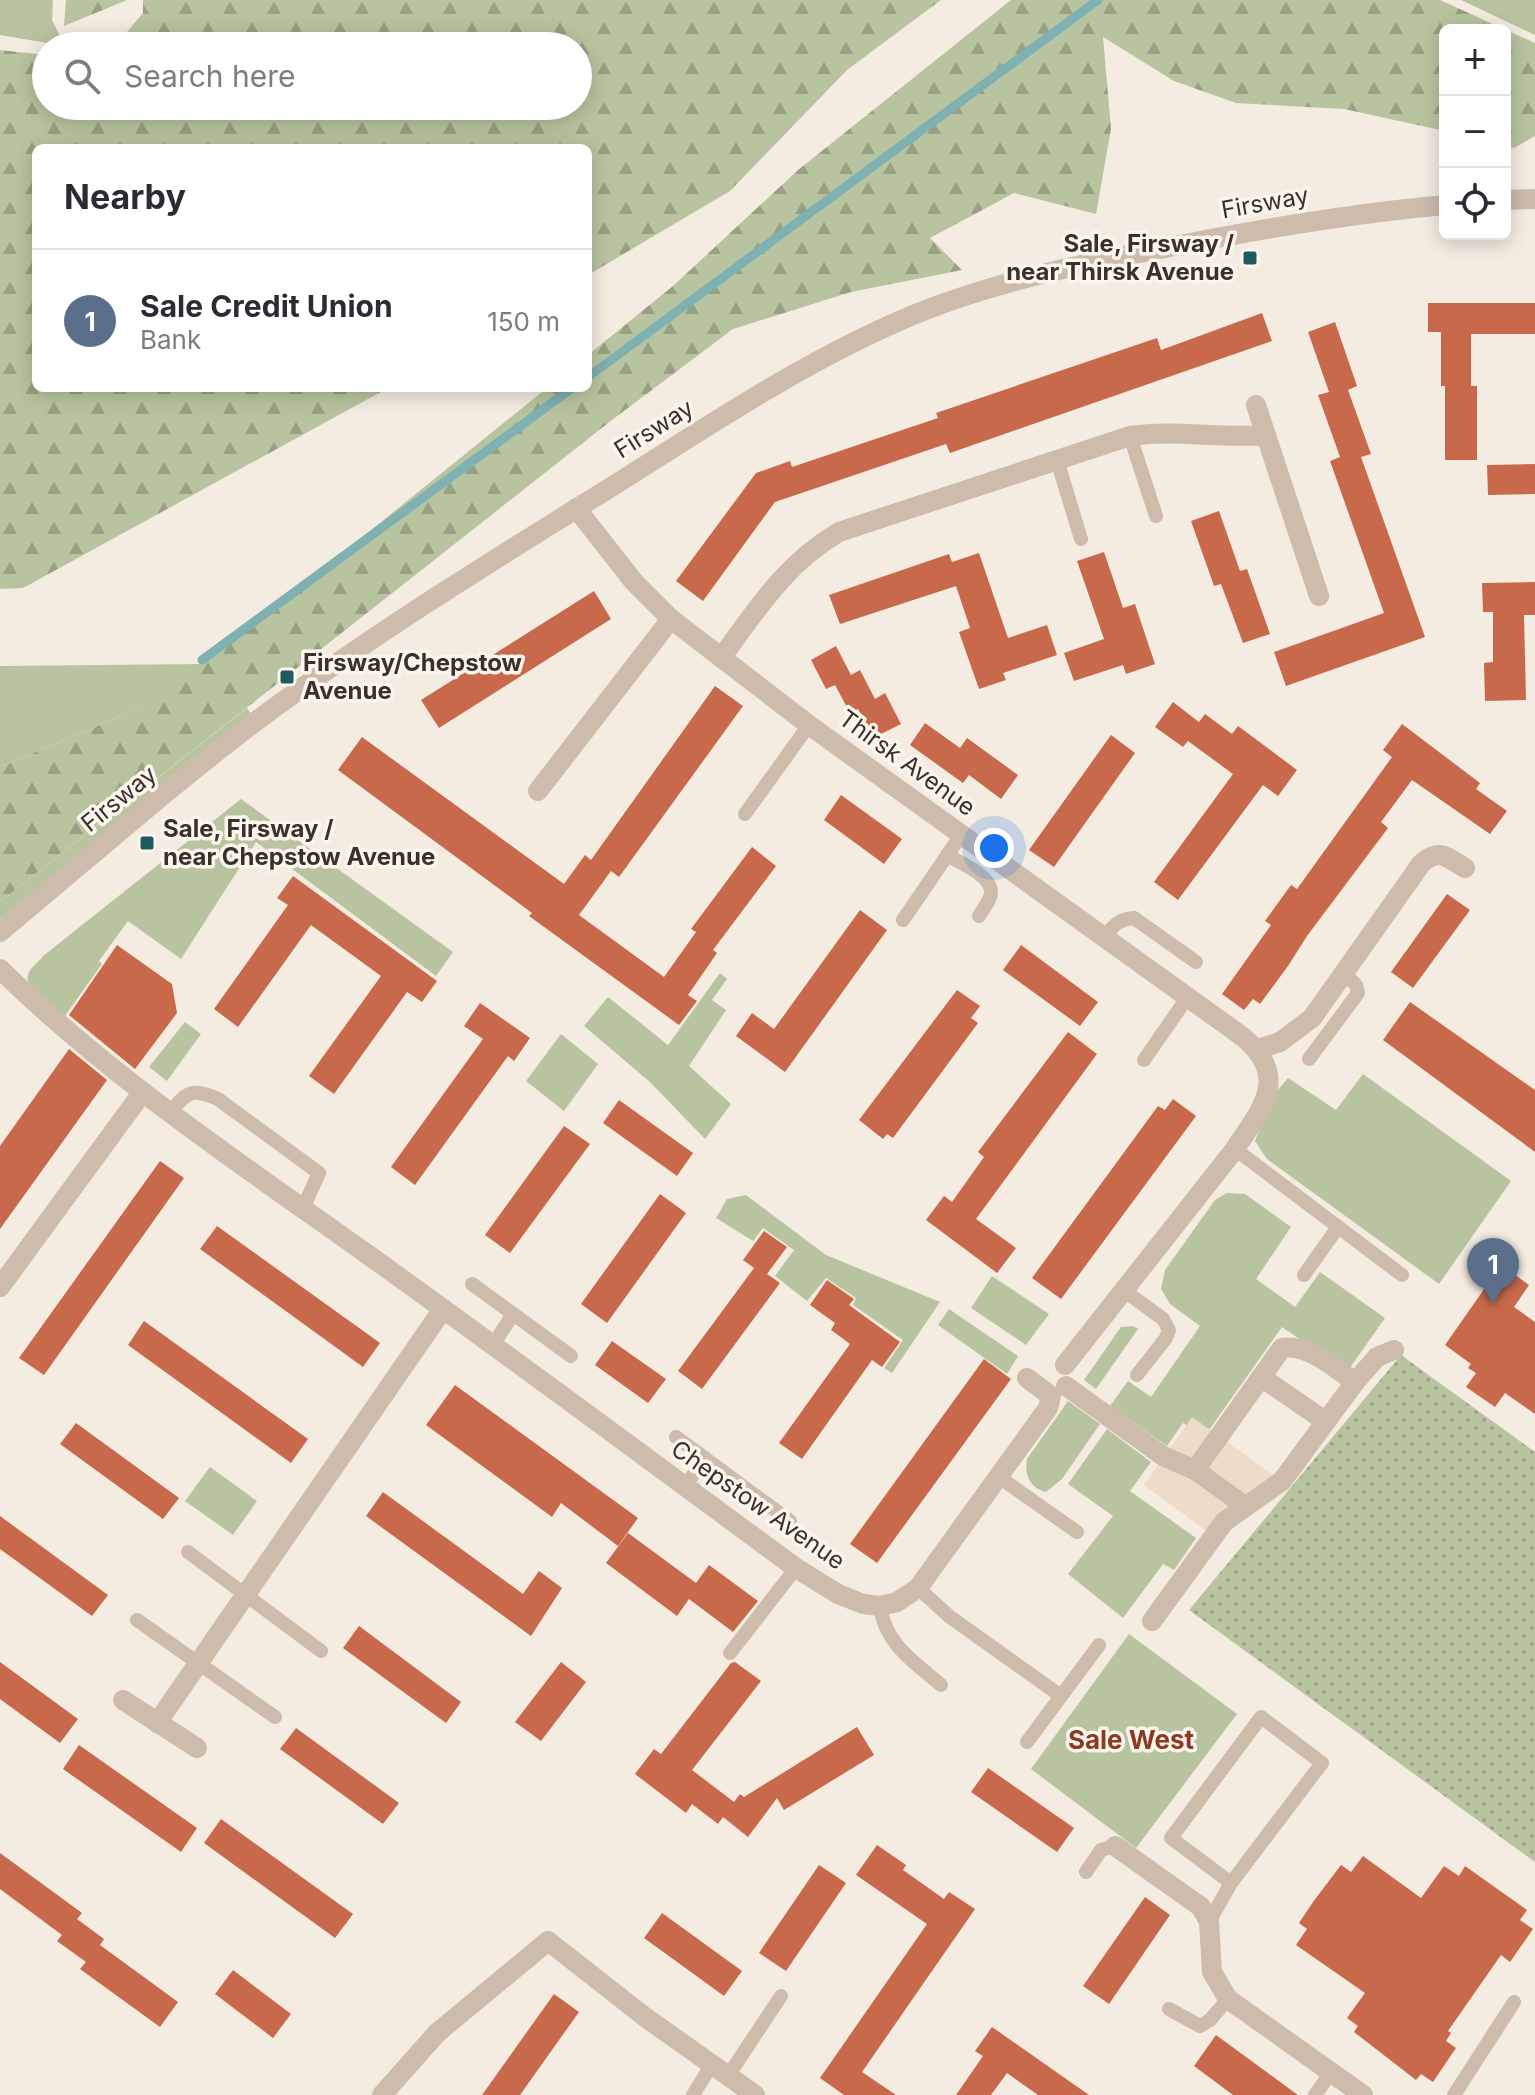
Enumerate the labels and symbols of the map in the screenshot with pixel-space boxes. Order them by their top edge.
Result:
street label: Firsway [1219,181,1311,224]
place label: Sale, Firsway / near Thirsk Avenue [1006,229,1234,286]
marker: Sale, Firsway / near Thirsk Avenue [1241,249,1259,267]
street label: Firsway [609,393,699,464]
place label: Firsway/Chepstow Avenue [303,648,523,705]
marker: Firsway/Chepstow Avenue [278,668,296,686]
street label: Thirsk Avenue [833,703,981,822]
street label: Firsway [75,760,162,838]
place label: Sale, Firsway / near Chepstow Avenue [163,814,435,871]
your location [974,828,1014,868]
marker: Sale, Firsway / near Chepstow Avenue [138,834,156,852]
pin: 1 [1467,1238,1519,1304]
street label: Chepstow Avenue [666,1434,851,1575]
district label: Sale West [1068,1724,1195,1755]

